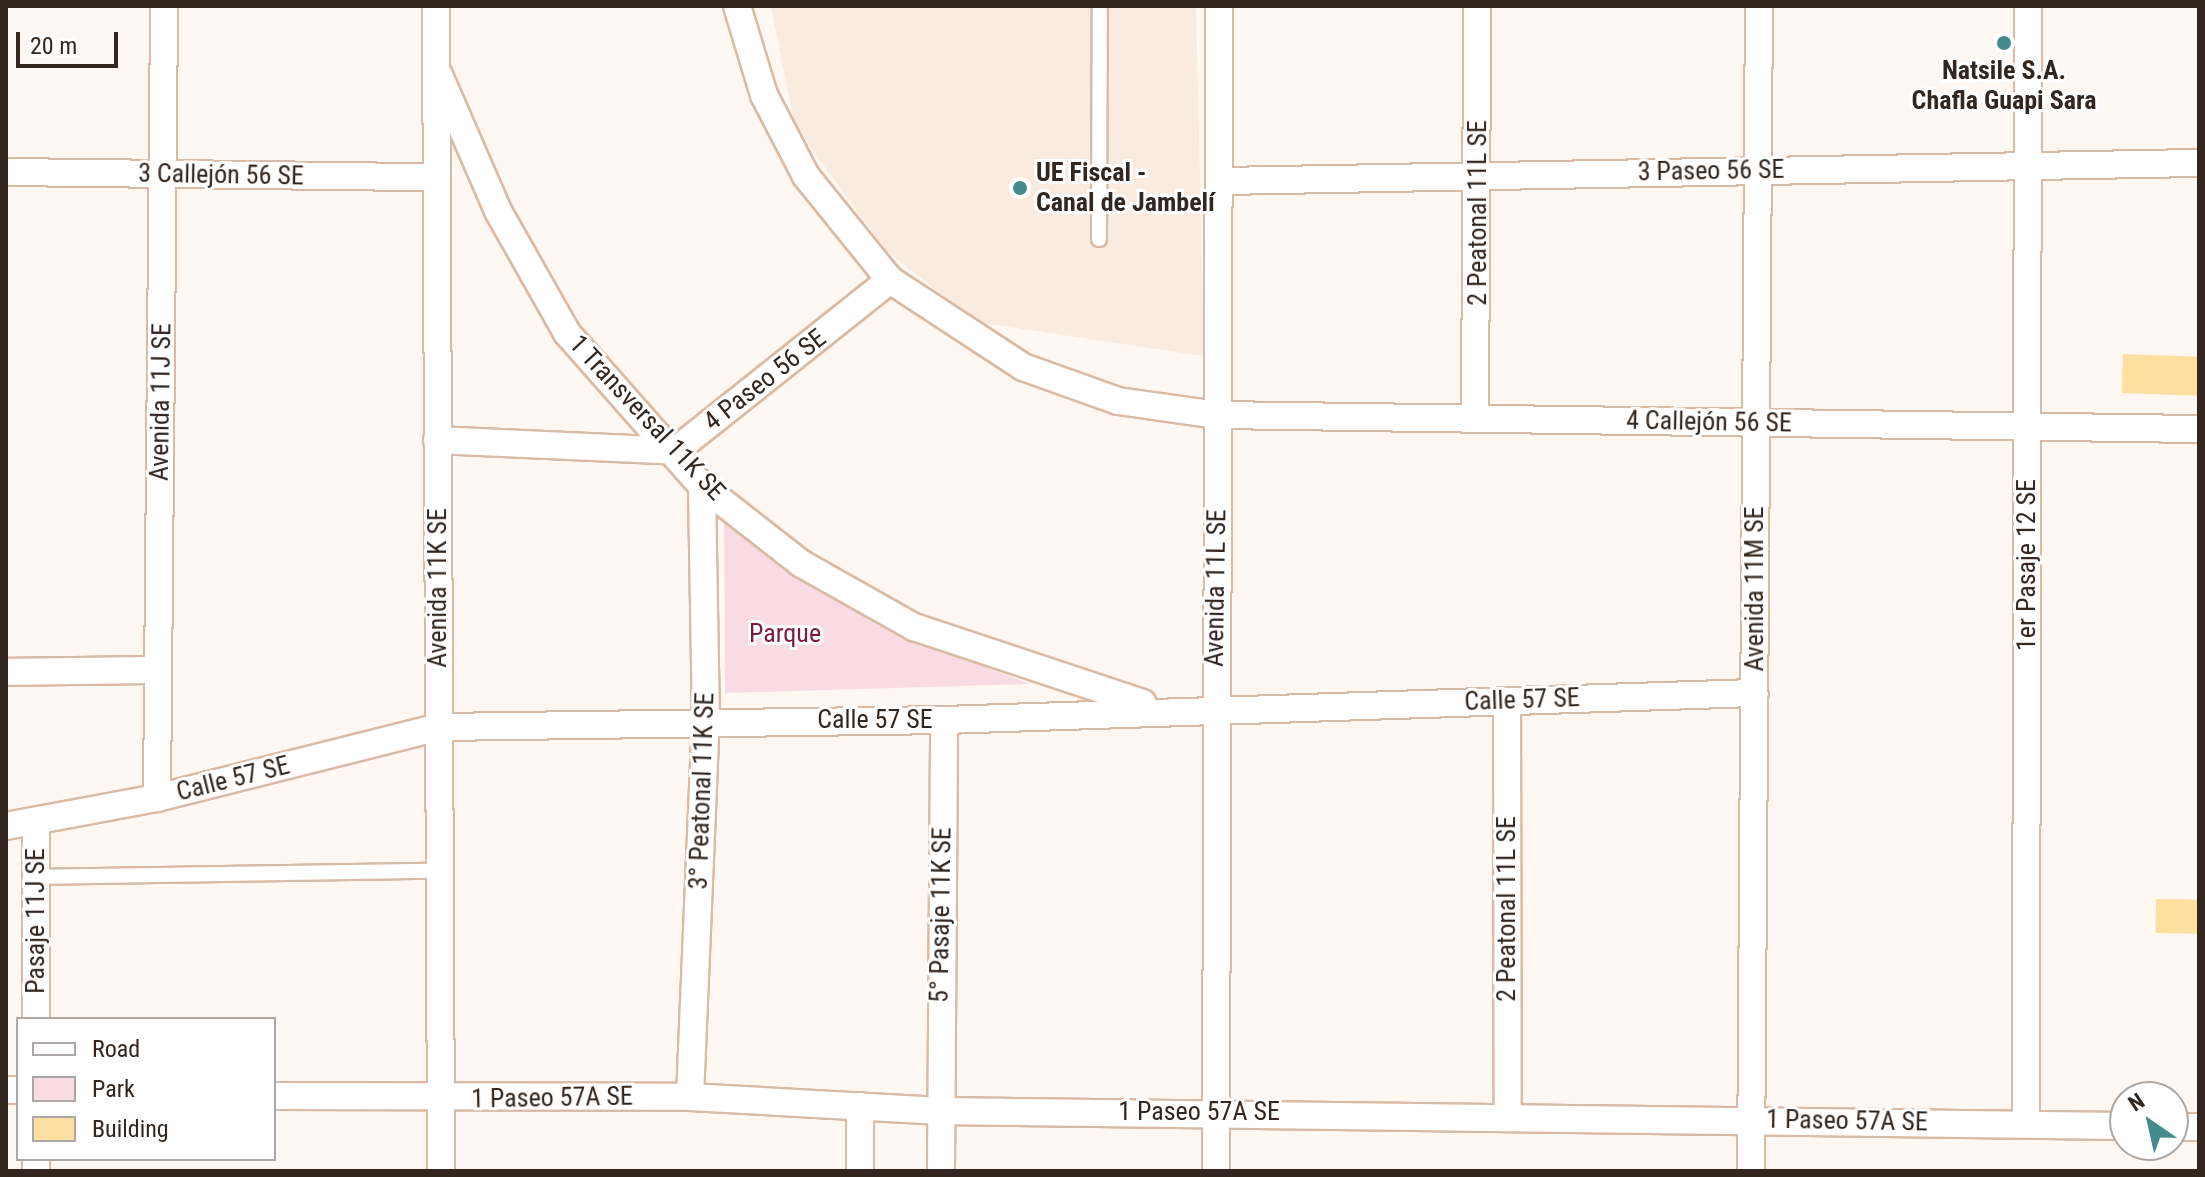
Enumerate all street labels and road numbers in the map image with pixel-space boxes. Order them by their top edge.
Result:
street label: 2 Peatonal 11L SE [1462,120,1494,306]
street label: 3 Paseo 56 SE [1637,154,1785,188]
street label: 3 Callejón 56 SE [138,158,304,192]
street label: Avenida 11J SE [144,323,178,481]
street label: 4 Paseo 56 SE [698,323,832,437]
street label: 1 Transversal 11K SE [562,329,732,507]
street label: 4 Callejón 56 SE [1626,405,1792,439]
street label: 1er Pasaje 12 SE [2011,479,2043,651]
street label: Avenida 11M SE [1739,506,1771,672]
street label: Avenida 11K SE [422,508,454,668]
street label: Avenida 11L SE [1199,509,1233,667]
street label: Calle 57 SE [1464,682,1580,718]
street label: 3° Peatonal 11K SE [683,692,721,890]
street label: Calle 57 SE [817,704,933,736]
street label: Calle 57 SE [173,750,293,808]
street label: 2 Peatonal 11L SE [1491,816,1523,1002]
street label: 5° Pasaje 11K SE [924,827,958,1003]
street label: Pasaje 11J SE [20,848,52,994]
street label: 1 Paseo 57A SE [471,1081,633,1115]
street label: 1 Paseo 57A SE [1118,1096,1280,1128]
street label: 1 Paseo 57A SE [1766,1104,1928,1138]

